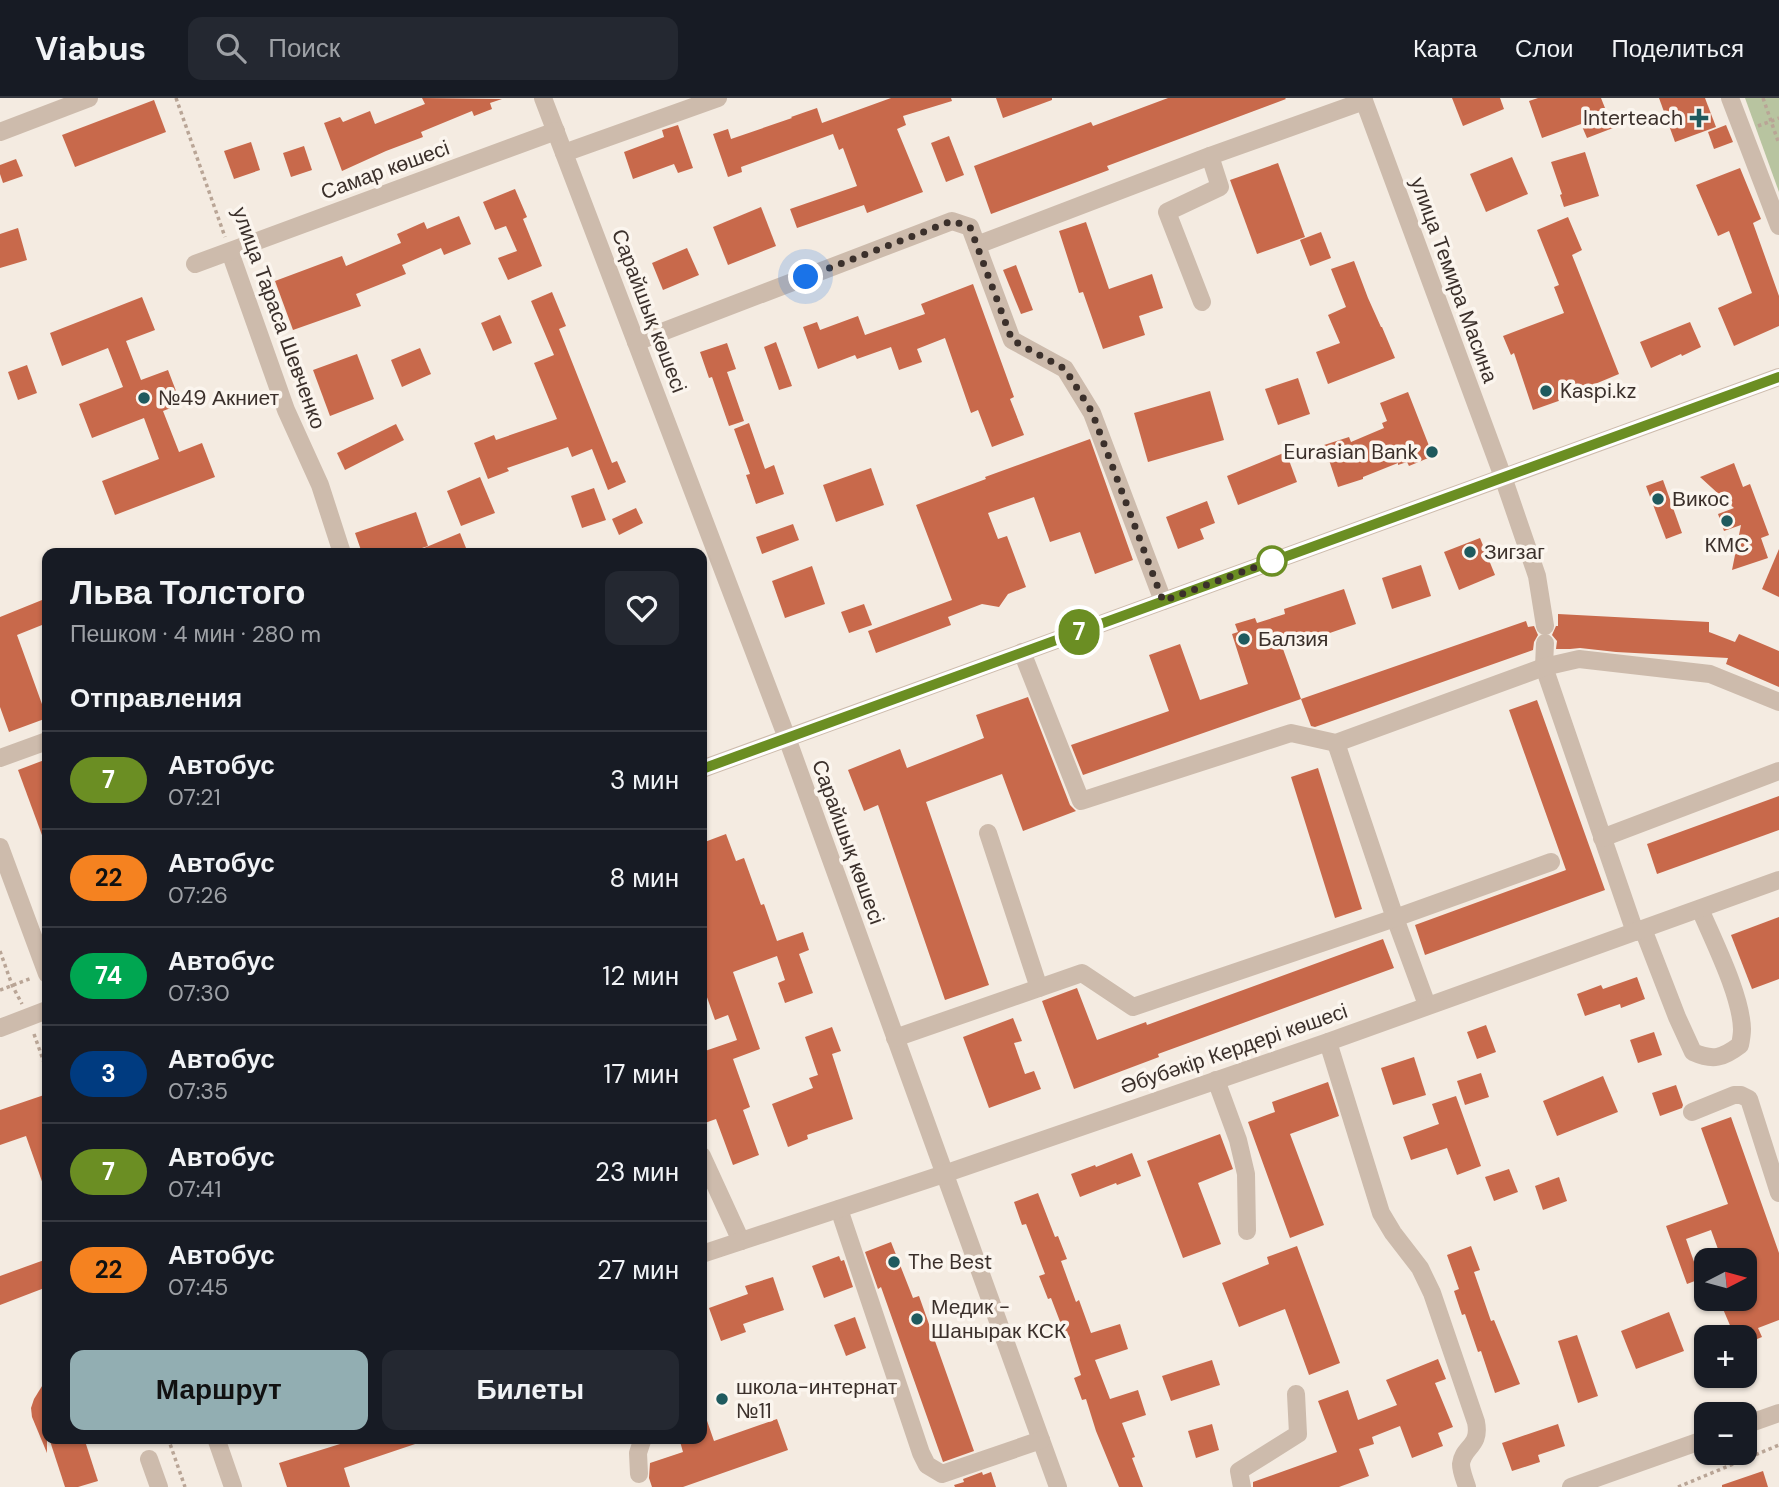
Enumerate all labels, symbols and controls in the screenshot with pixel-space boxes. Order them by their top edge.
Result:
search box [188,17,678,80]
text: Viabus [35,27,146,70]
icon: search [212,29,250,67]
text: Поиск [268,31,340,65]
text: Карта [1413,33,1477,64]
text: Слои [1515,33,1573,64]
text: Поделиться [1611,33,1744,64]
place label: Interteach [1583,104,1683,132]
marker: Interteach [1689,108,1709,128]
street label: Самар көшесі [317,134,453,206]
street label: улица Темира Масина [1404,173,1504,387]
street label: улица Тараса Шевченко [226,203,332,433]
street label: Сарайшық көшесі [605,225,693,397]
your location [788,259,823,294]
place label: Kaspi.kz [1560,377,1636,405]
marker: Kaspi.kz [1538,383,1554,399]
place label: №49 Акниет [158,384,280,412]
marker: №49 Акниет [136,390,152,406]
place label: Eurasian Bank [1284,438,1418,466]
marker: Eurasian Bank [1424,444,1440,460]
place label: Викос [1672,485,1729,513]
marker: Викос [1650,491,1666,507]
marker: КМС [1719,513,1735,529]
place label: КМС [1705,531,1749,559]
place label: Зигзаг [1484,538,1545,566]
marker: Зигзаг [1462,544,1478,560]
unlabelled marker [1257,546,1287,576]
text: Льва Толстого [70,571,305,614]
button: heart [605,571,679,645]
line badge: 7 [1056,609,1102,655]
text: 7 [1073,616,1085,647]
text: Пешком · 4 мин · 280 m [70,619,321,649]
place label: Балзия [1258,625,1328,653]
marker: Балзия [1236,631,1252,647]
text: Отправления [70,681,242,715]
text: Автобус [168,748,275,782]
street label: Сарайшық көшесі [805,756,891,928]
text: 3 мин [610,763,679,797]
text: 7 [102,764,115,795]
text: 07:21 [168,782,221,812]
text: Автобус [168,846,275,880]
text: 8 мин [610,861,679,895]
text: 22 [95,862,122,893]
text: 07:26 [168,880,228,910]
text: Автобус [168,944,275,978]
text: 12 мин [602,959,679,993]
text: 74 [95,960,122,991]
text: 07:30 [168,978,230,1008]
street label: Әбубәкір Кердері көшесі [1117,997,1351,1101]
text: Автобус [168,1042,275,1076]
text: 17 мин [603,1057,679,1091]
text: 3 [101,1058,116,1089]
text: 07:35 [168,1076,228,1106]
text: Автобус [168,1140,275,1174]
text: 23 мин [595,1155,679,1189]
text: 7 [102,1156,115,1187]
text: 07:41 [168,1174,221,1204]
text: Автобус [168,1238,275,1272]
place label: The Best [908,1248,992,1276]
north arrow [1694,1248,1757,1311]
map controls [1694,1248,1757,1465]
text: 27 мин [597,1253,679,1287]
text: 22 [95,1254,122,1285]
marker: The Best [886,1254,902,1270]
text: 07:45 [168,1272,228,1302]
place label: Медик - Шанырак КСК [931,1293,1067,1345]
marker: Медик - Шанырак КСК [909,1311,925,1327]
button: + [1694,1325,1757,1388]
button: Маршрут [70,1350,368,1430]
button: Билеты [382,1350,679,1430]
place label: школа-интернат №11 [736,1373,898,1425]
marker: школа-интернат №11 [714,1391,730,1407]
button: − [1694,1402,1757,1465]

